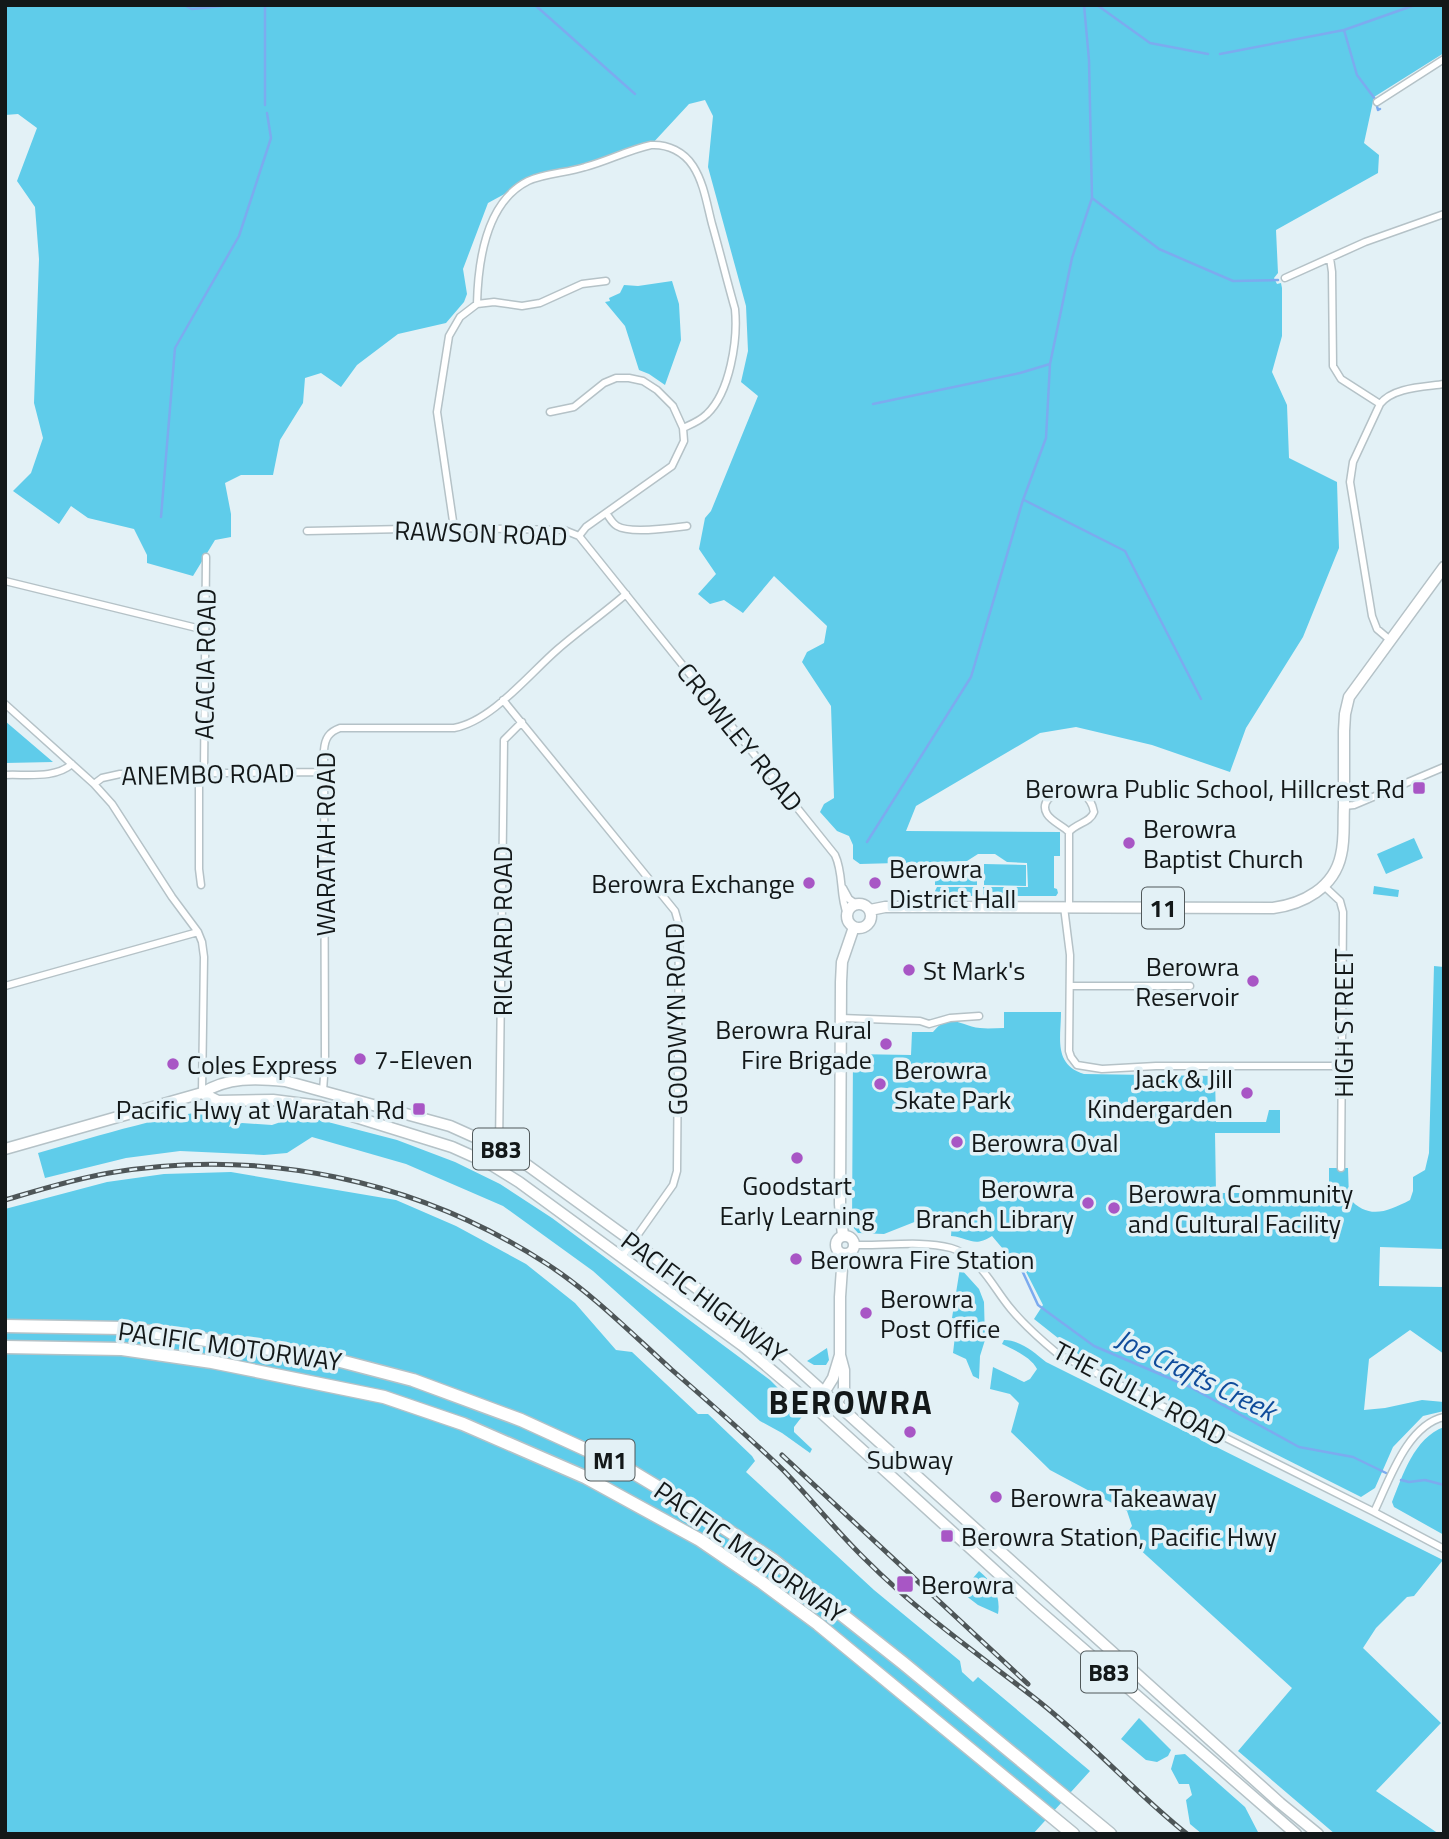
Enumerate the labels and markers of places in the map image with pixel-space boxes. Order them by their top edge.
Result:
place label: Berowra Public School, Hillcrest Rd [1025,769,1405,808]
marker: Berowra Public School, Hillcrest Rd [1411,780,1427,796]
place label: Berowra Baptist Church [1143,809,1303,878]
marker: Berowra Baptist Church [1121,835,1137,851]
place label: Berowra District Hall [889,849,1016,918]
place label: Berowra Exchange [591,864,795,903]
marker: Berowra Exchange [801,875,817,891]
marker: Berowra District Hall [867,875,883,891]
place label: Berowra Reservoir [1135,947,1239,1016]
place label: St Mark's [923,951,1025,990]
marker: St Mark's [901,962,917,978]
marker: Berowra Reservoir [1245,973,1261,989]
place label: Berowra Rural Fire Brigade [715,1010,872,1079]
marker: Berowra Rural Fire Brigade [878,1036,894,1052]
place label: 7-Eleven [374,1040,473,1079]
place label: Coles Express [187,1045,337,1084]
place label: Berowra Skate Park [894,1050,1011,1119]
marker: 7-Eleven [352,1051,368,1067]
marker: Coles Express [165,1056,181,1072]
place label: Jack & Jill Kindergarden [1087,1059,1233,1128]
marker: Berowra Skate Park [872,1076,888,1092]
marker: Jack & Jill Kindergarden [1239,1085,1255,1101]
place label: Pacific Hwy at Waratah Rd [116,1090,405,1129]
marker: Pacific Hwy at Waratah Rd [411,1101,427,1117]
place label: Berowra Oval [971,1123,1119,1162]
marker: Berowra Oval [949,1134,965,1150]
marker: Goodstart Early Learning [789,1150,805,1166]
place label: Goodstart Early Learning [719,1166,875,1235]
place label: Berowra Branch Library [916,1169,1074,1238]
place label: Berowra Community and Cultural Facility [1128,1174,1353,1243]
marker: Berowra Branch Library [1080,1195,1096,1211]
marker: Berowra Community and Cultural Facility [1106,1200,1122,1216]
place label: Berowra Fire Station [810,1240,1035,1279]
marker: Berowra Fire Station [788,1251,804,1267]
place label: Berowra Post Office [880,1279,1000,1348]
marker: Berowra Post Office [858,1305,874,1321]
marker: Subway [902,1424,918,1440]
place label: Subway [867,1440,953,1479]
place label: Berowra Takeaway [1010,1478,1217,1517]
marker: Berowra Takeaway [988,1489,1004,1505]
place label: Berowra Station, Pacific Hwy [961,1517,1277,1556]
marker: Berowra Station, Pacific Hwy [939,1528,955,1544]
place label: Berowra [921,1565,1014,1604]
marker: Berowra [895,1574,915,1594]

